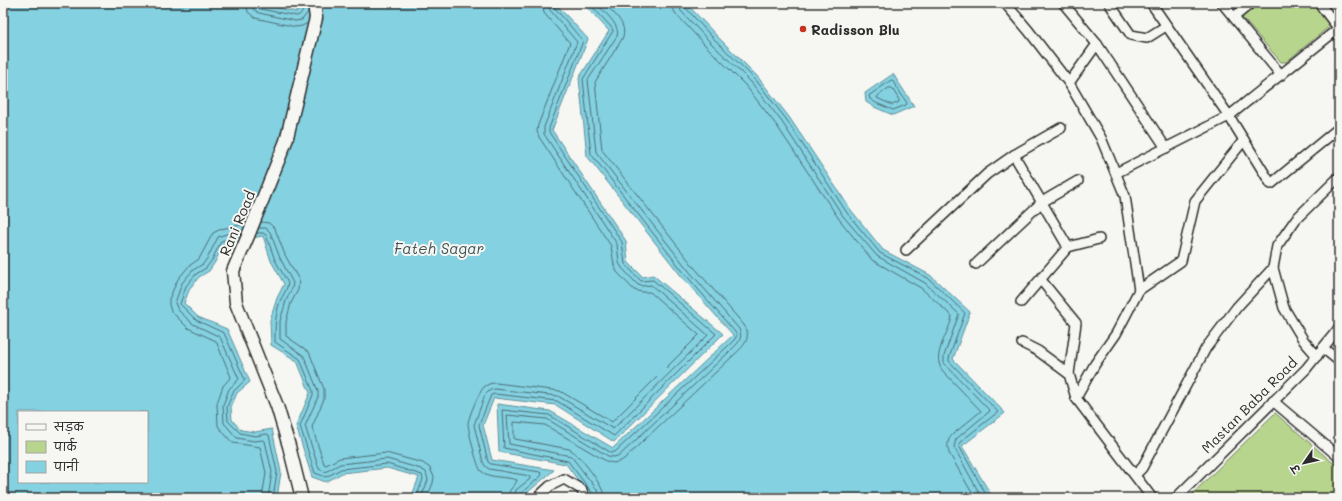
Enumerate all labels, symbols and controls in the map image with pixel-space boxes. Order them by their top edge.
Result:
place label: Radisson Blu [811,20,900,39]
marker: Radisson Blu [798,24,808,34]
street label: Rani Road [215,187,259,259]
water label: Fateh Sagar [394,238,485,258]
street label: Mastan Baba Road [1197,353,1301,457]
legend [18,411,148,483]
text: सड़क [53,418,85,435]
text: पार्क [53,437,78,454]
north arrow [1284,443,1324,483]
text: पानी [53,458,79,474]
text: उ [1286,460,1304,477]

